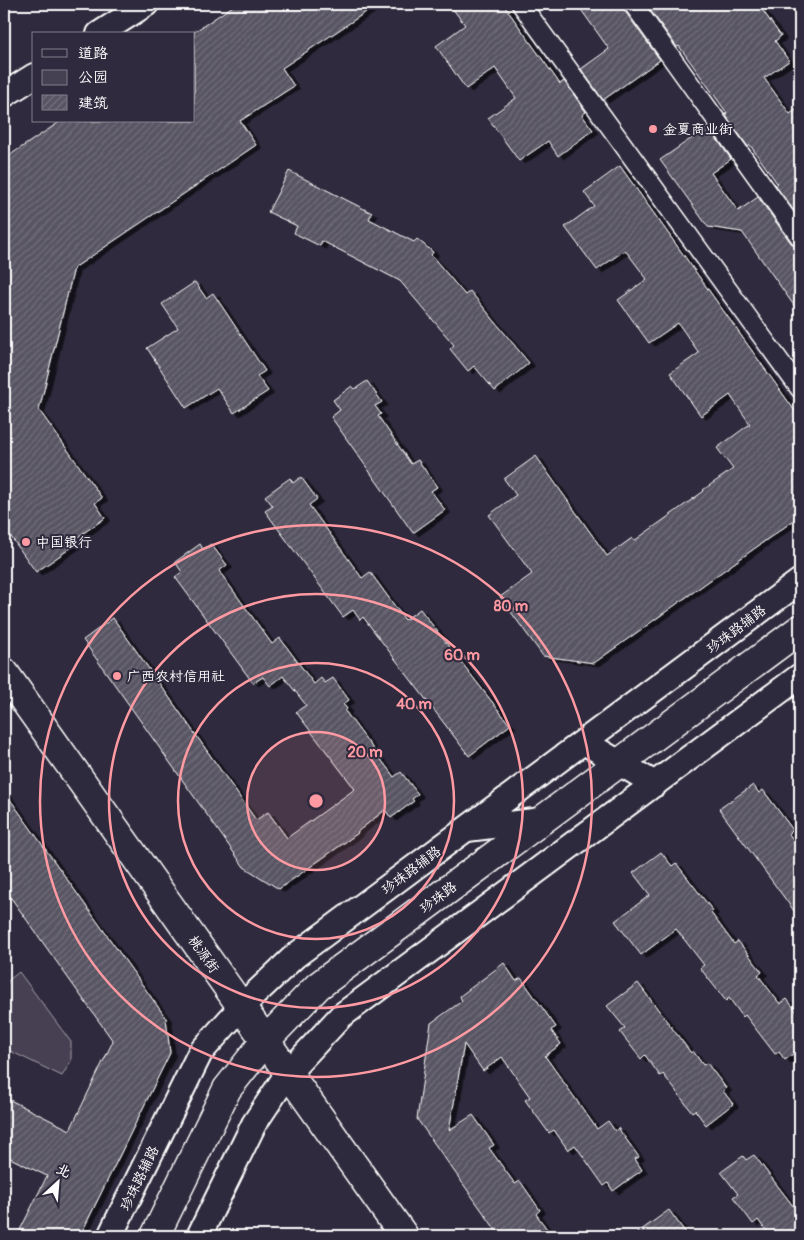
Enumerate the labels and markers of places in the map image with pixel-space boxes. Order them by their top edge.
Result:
place label: 金夏商业街 [663,121,733,138]
marker: 金夏商业街 [647,123,659,135]
place label: 中国银行 [36,534,92,551]
marker: 中国银行 [20,536,32,548]
place label: 广西农村信用社 [127,668,225,685]
marker: 广西农村信用社 [111,670,123,682]
centre of rings [307,792,325,810]

